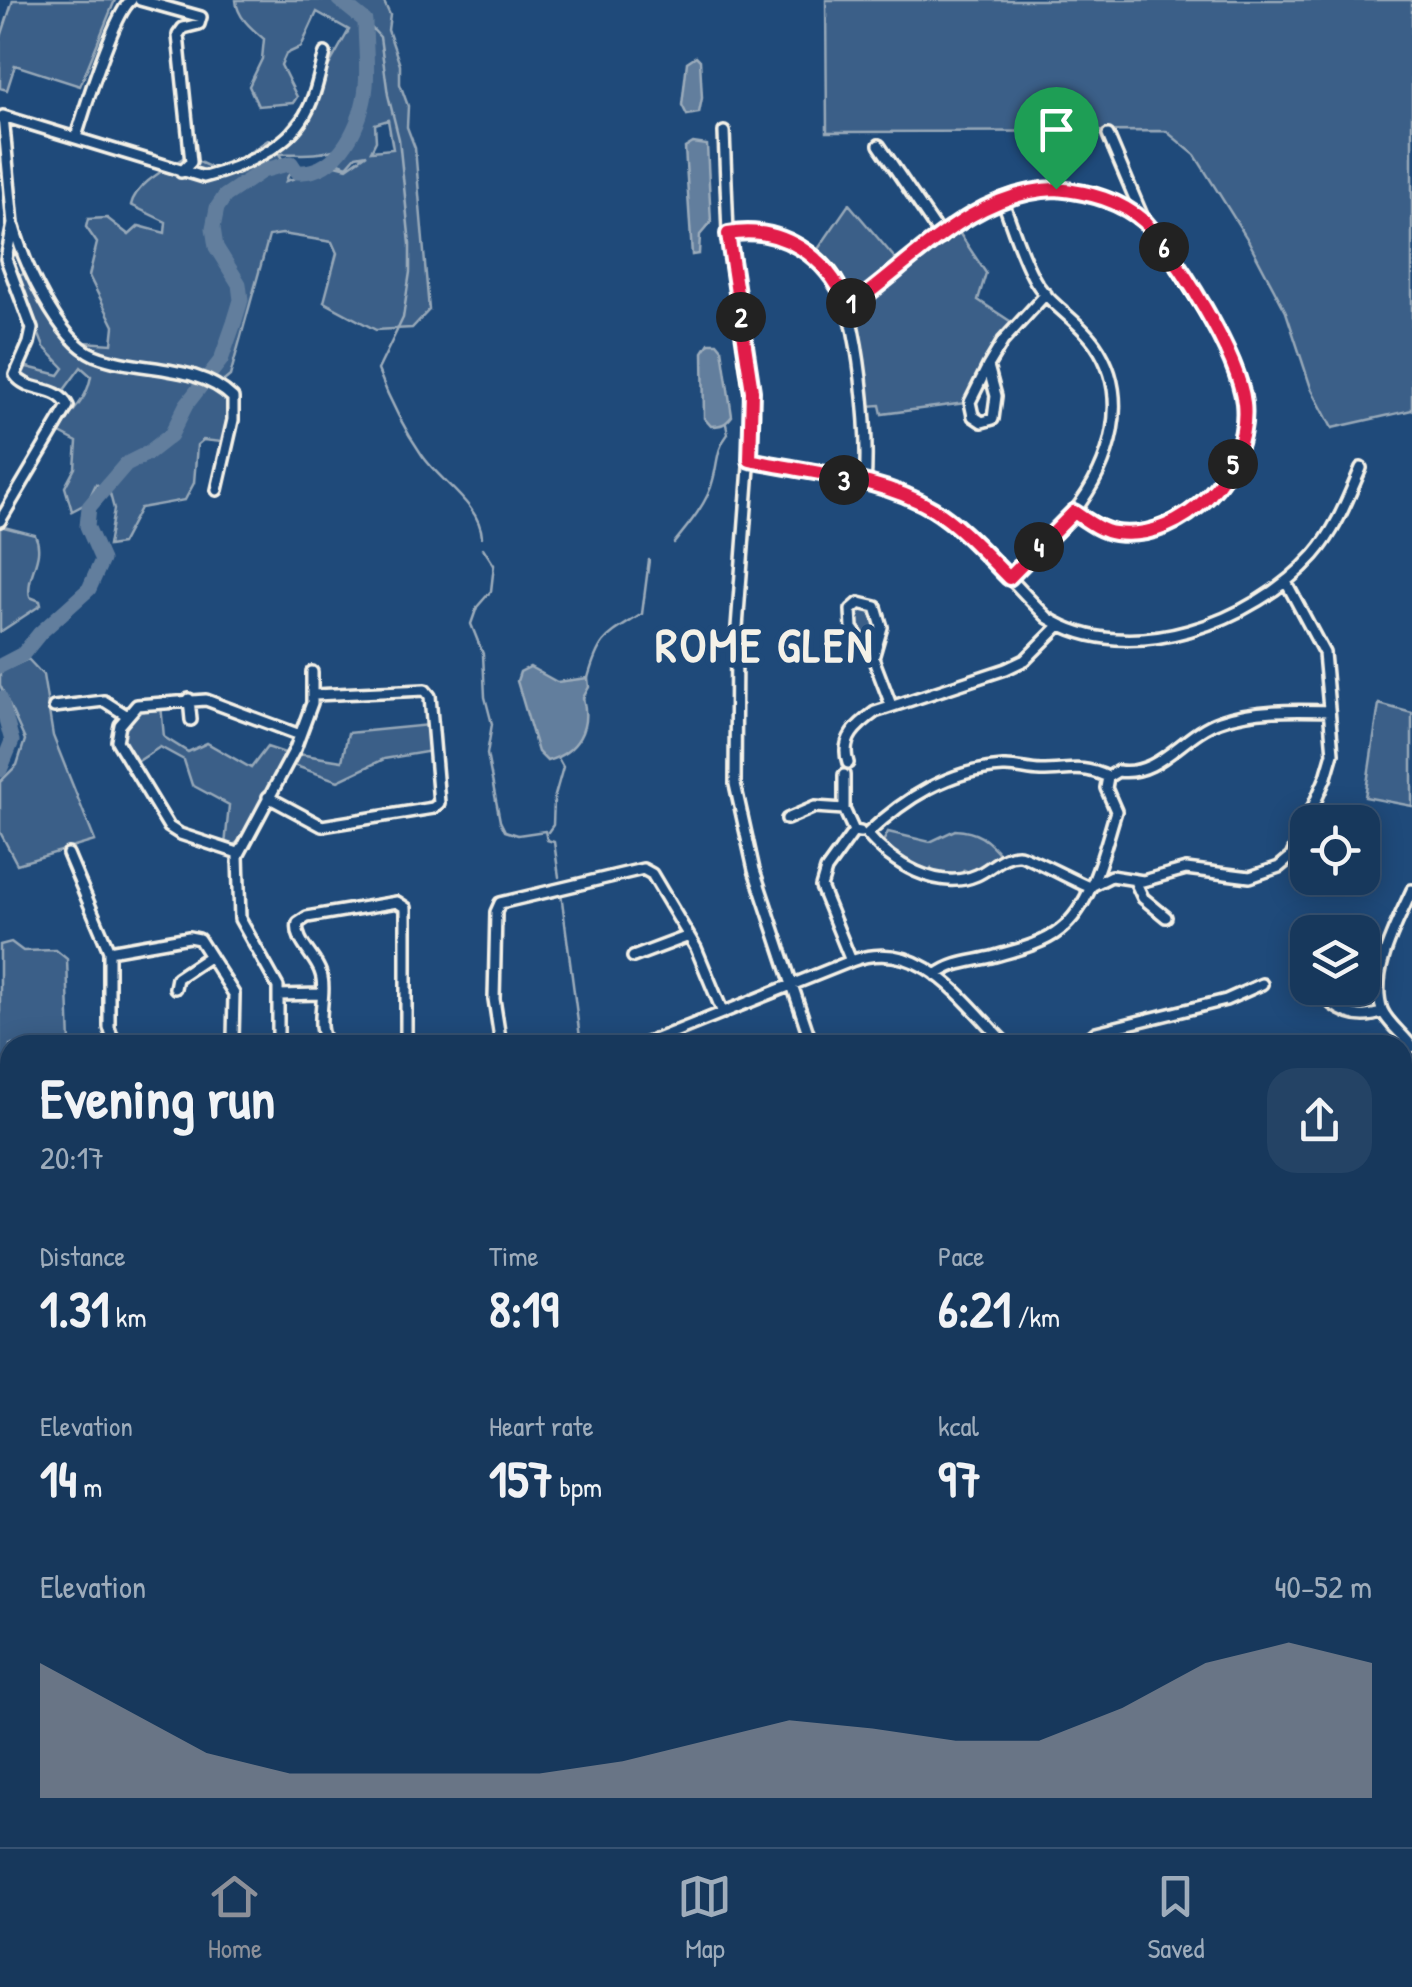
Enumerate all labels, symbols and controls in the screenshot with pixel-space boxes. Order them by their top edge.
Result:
pin [1014,87,1099,190]
icon: arrive [1029,102,1084,157]
pin: 6 [1139,222,1189,272]
text: 6 [1158,228,1170,266]
pin: 1 [826,278,876,328]
text: 1 [846,284,856,322]
pin: 2 [716,292,766,342]
text: 2 [734,298,748,336]
pin: 5 [1208,439,1258,489]
text: 5 [1227,445,1239,483]
pin: 3 [819,455,869,505]
text: 3 [838,461,850,499]
pin: 4 [1014,522,1064,572]
text: 4 [1034,528,1044,566]
district label: ROME GLEN [655,612,875,677]
map controls [1290,805,1380,1005]
button: locate [1290,805,1380,895]
button: layers [1290,915,1380,1005]
text: Evening run [40,1061,275,1135]
button: share [1267,1068,1372,1173]
text: 20:17 [40,1136,104,1179]
text: Distance [40,1237,126,1275]
text: Time [489,1237,539,1275]
text: Pace [938,1237,984,1275]
text: 1.31 [40,1275,109,1343]
text: 8:19 [489,1275,559,1343]
text: 6:21 [938,1275,1011,1343]
text: km [109,1298,147,1336]
text: /km [1011,1298,1060,1336]
text: Elevation [40,1407,133,1445]
text: Heart rate [489,1407,594,1445]
text: kcal [938,1407,979,1445]
text: 14 [40,1445,77,1513]
text: 157 [489,1445,553,1513]
text: 97 [938,1445,981,1513]
text: m [77,1468,102,1506]
text: bpm [553,1468,602,1506]
text: Elevation [40,1565,146,1608]
text: 40–52 m [1275,1565,1372,1608]
tab: Home [207,1869,262,1967]
tab: Map [677,1869,732,1967]
tab: Saved [1147,1869,1205,1967]

